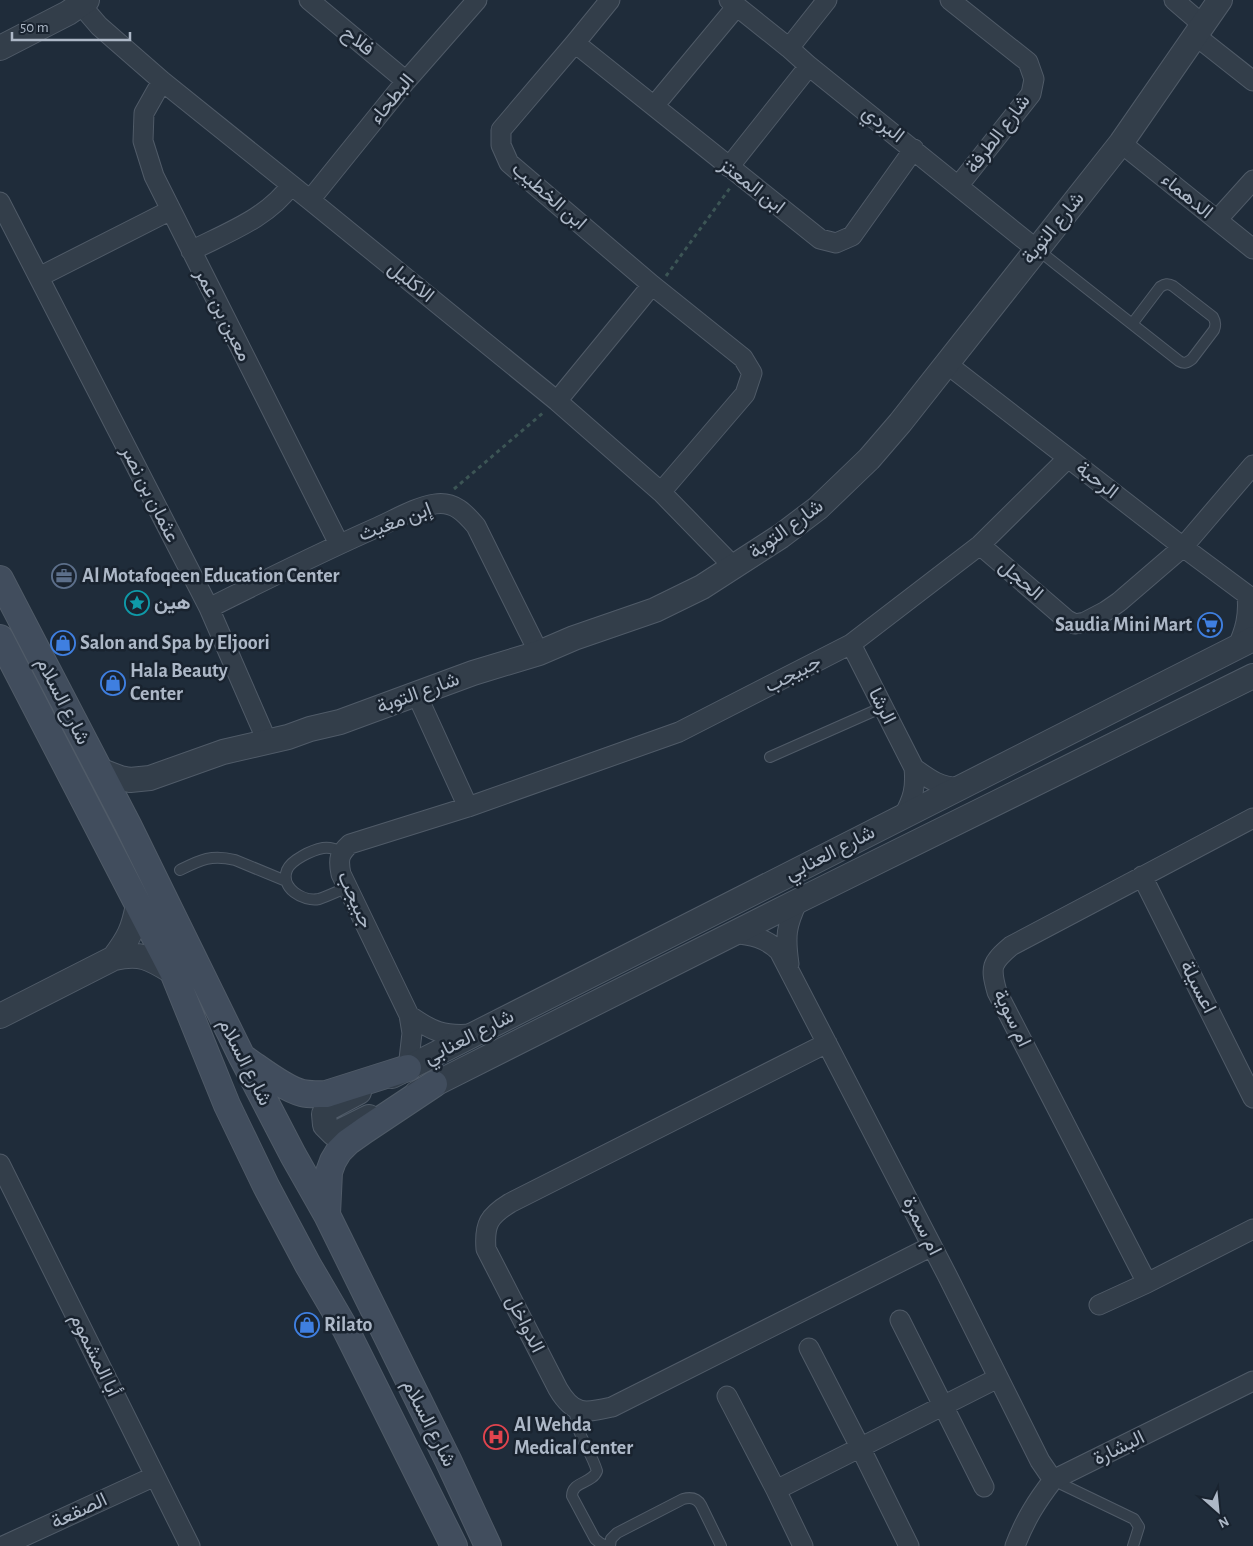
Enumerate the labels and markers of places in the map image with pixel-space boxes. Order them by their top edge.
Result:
office icon: Al Motafoqeen Education Center [51,563,77,589]
place label: Al Motafoqeen Education Center [82,566,340,586]
place icon: هين [124,590,150,616]
place label: هين [154,593,191,614]
supermarket icon: Saudia Mini Mart [1197,612,1223,638]
place label: Saudia Mini Mart [1055,615,1192,635]
shop icon: Salon and Spa by Eljoori [50,630,76,656]
place label: Salon and Spa by Eljoori [80,633,270,653]
place label: Hala Beauty Center [130,661,228,704]
shop icon: Hala Beauty Center [100,670,126,696]
shop icon: Rilato [294,1312,320,1338]
place label: Rilato [324,1315,373,1335]
place label: Al Wehda Medical Center [514,1415,633,1458]
hospital icon: Al Wehda Medical Center [483,1424,509,1450]

